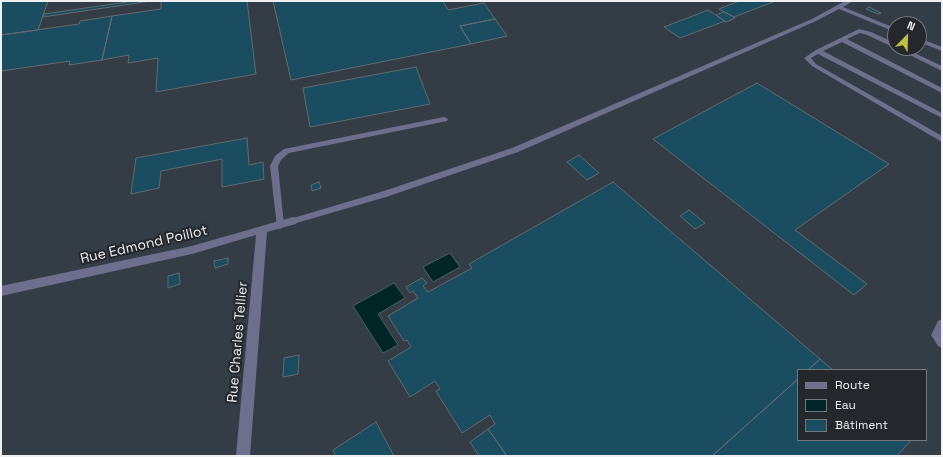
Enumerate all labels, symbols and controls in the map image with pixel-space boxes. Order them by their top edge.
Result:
north arrow [887,16,927,56]
text: N [905,18,917,34]
street label: Rue Edmond Poillot [79,222,209,268]
street label: Rue Charles Tellier [224,281,252,403]
legend [797,369,927,441]
text: Route [835,377,870,393]
text: Eau [835,397,856,413]
text: Bâtiment [835,417,888,433]

